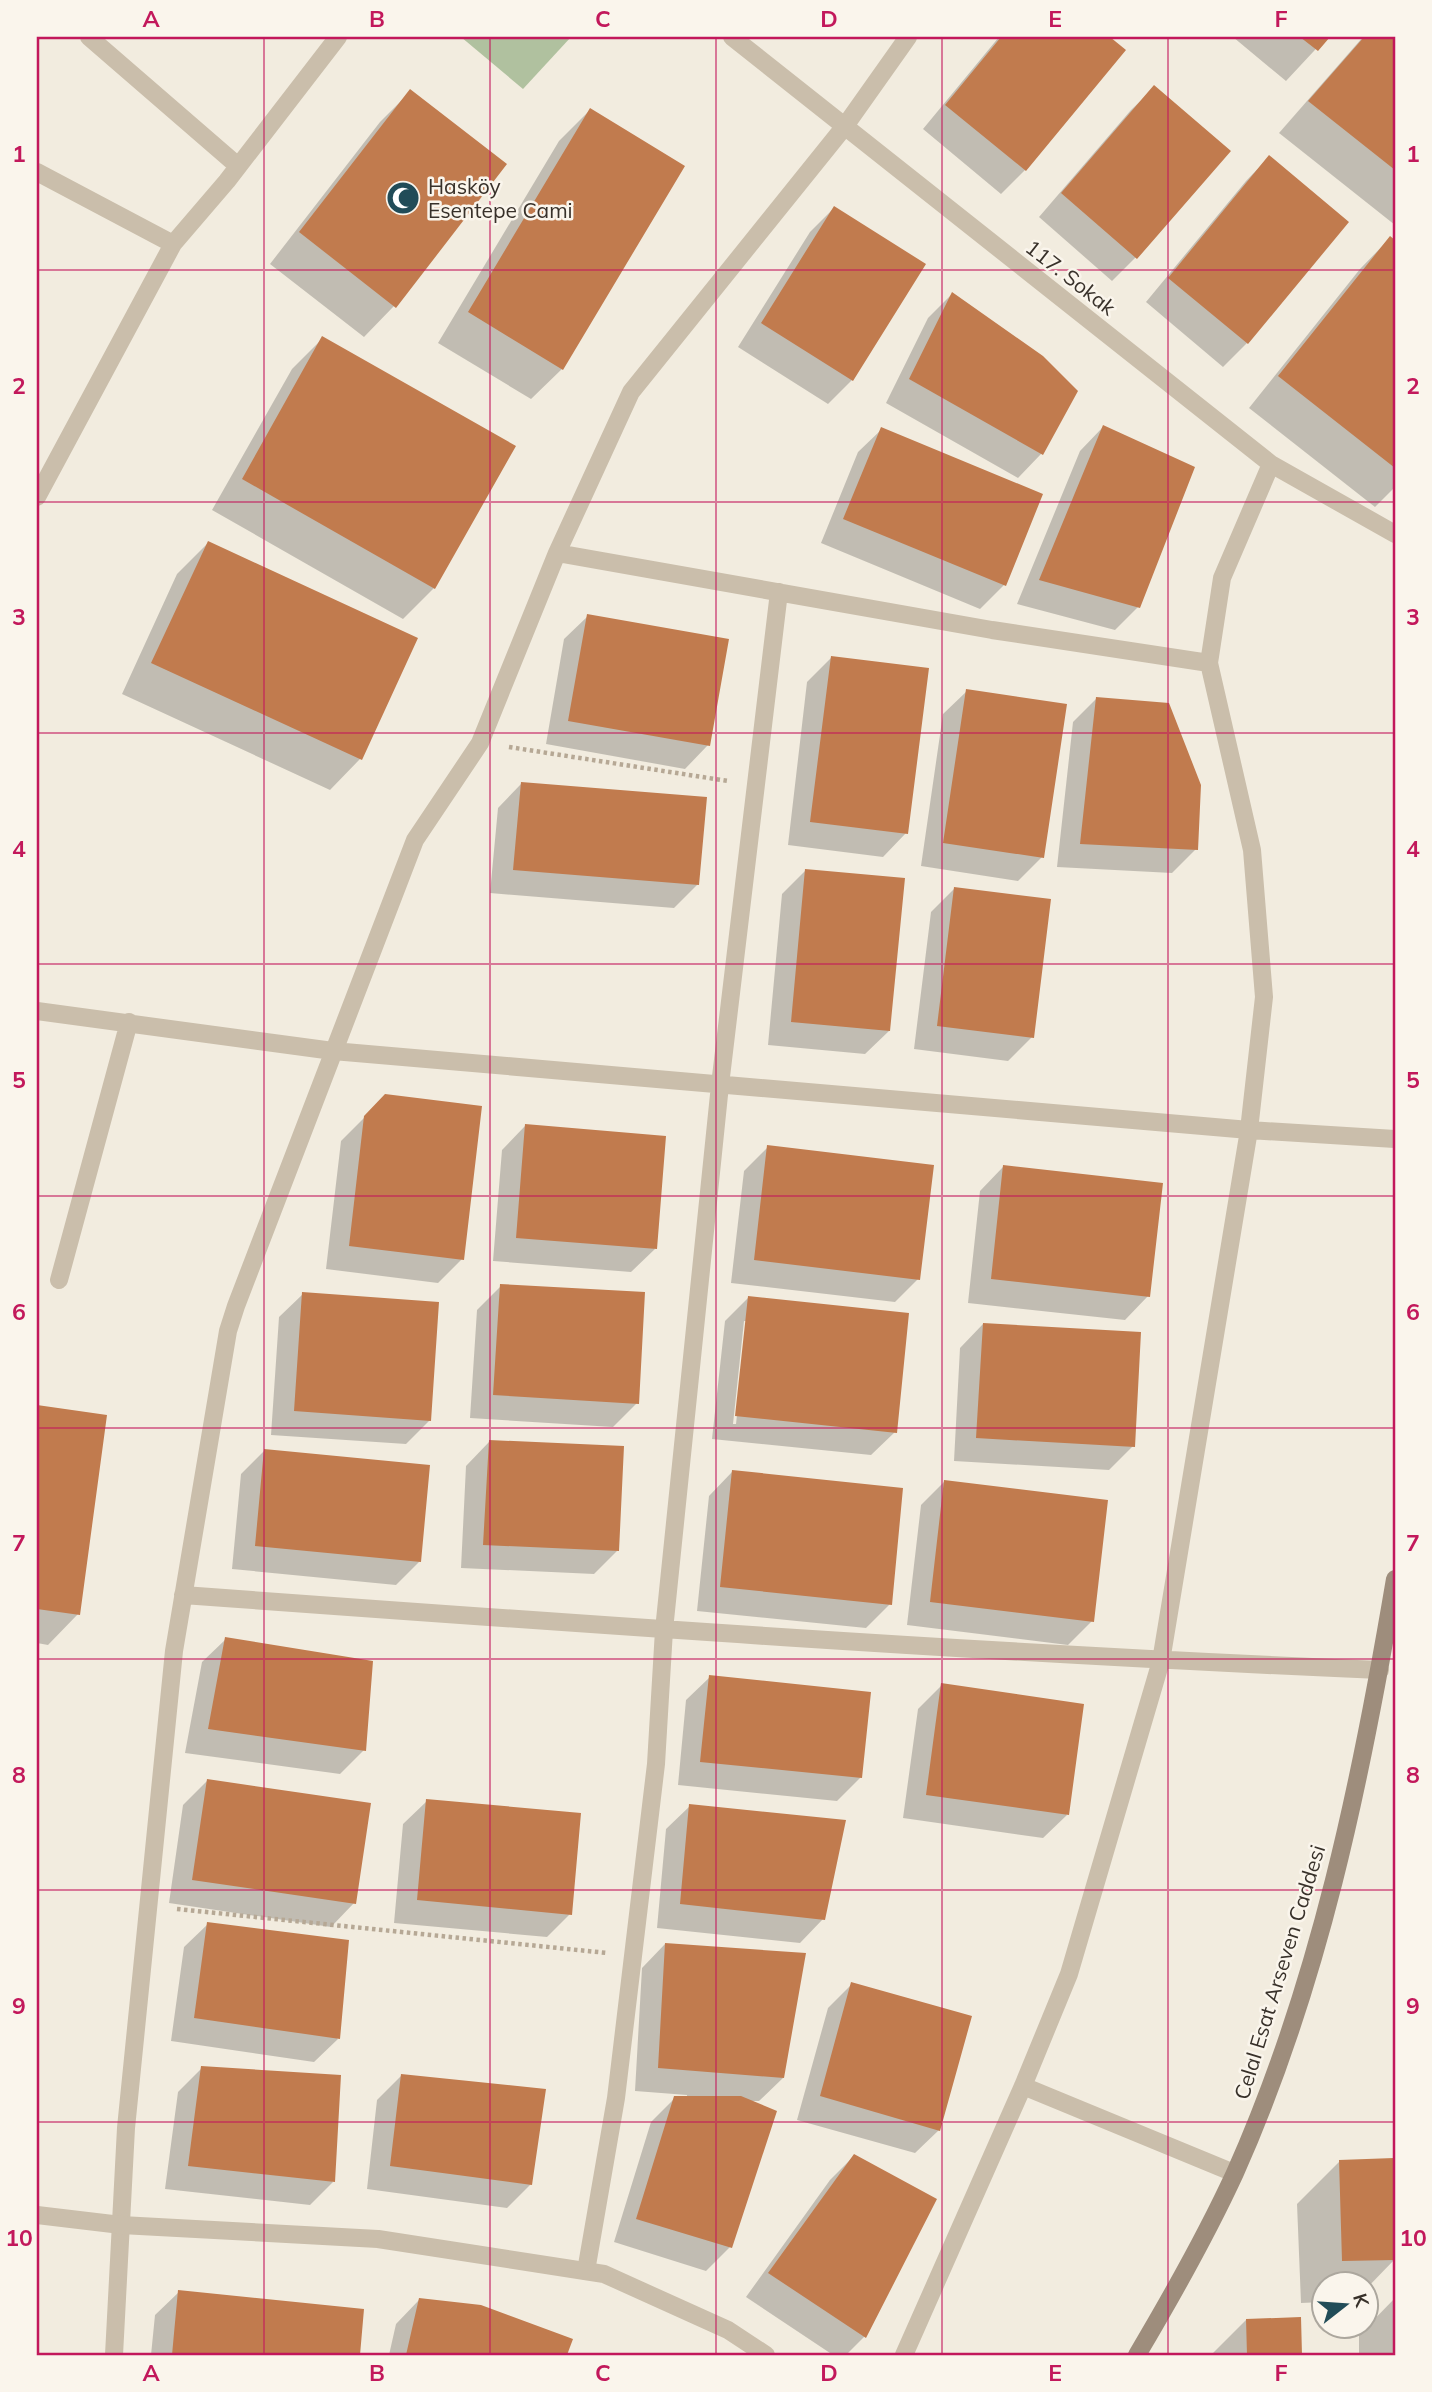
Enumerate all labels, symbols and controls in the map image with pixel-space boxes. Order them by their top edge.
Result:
text: A [142,4,160,33]
text: B [369,4,385,33]
text: C [595,4,611,33]
text: D [820,4,838,33]
text: E [1048,4,1062,33]
text: F [1274,4,1288,33]
text: 1 [12,139,26,168]
text: 1 [1406,139,1420,168]
place label: Hasköy Esentepe Cami [428,173,573,223]
mosque icon: Hasköy Esentepe Cami [384,179,422,217]
street label: 117. Sokak [1021,234,1121,320]
text: 2 [12,371,26,400]
text: 2 [1406,371,1420,400]
text: 3 [12,602,26,631]
text: 3 [1406,602,1420,631]
text: 4 [12,834,26,863]
text: 4 [1406,834,1420,863]
text: 5 [12,1065,26,1094]
text: 5 [1406,1065,1420,1094]
text: 6 [12,1297,26,1326]
text: 6 [1406,1297,1420,1326]
text: 7 [12,1528,26,1557]
text: 7 [1406,1528,1420,1557]
text: 8 [12,1760,26,1789]
text: 8 [1406,1760,1420,1789]
street label: Celal Esat Arseven Caddesi [1228,1842,1330,2102]
text: 9 [12,1991,26,2020]
text: 9 [1406,1991,1420,2020]
text: 10 [5,2223,33,2252]
text: 10 [1399,2223,1427,2252]
north arrow [1310,2270,1380,2340]
text: K [1348,2290,1375,2311]
text: A [142,2358,160,2387]
text: B [369,2358,385,2387]
text: C [595,2358,611,2387]
text: D [820,2358,838,2387]
text: E [1048,2358,1062,2387]
text: F [1274,2358,1288,2387]

